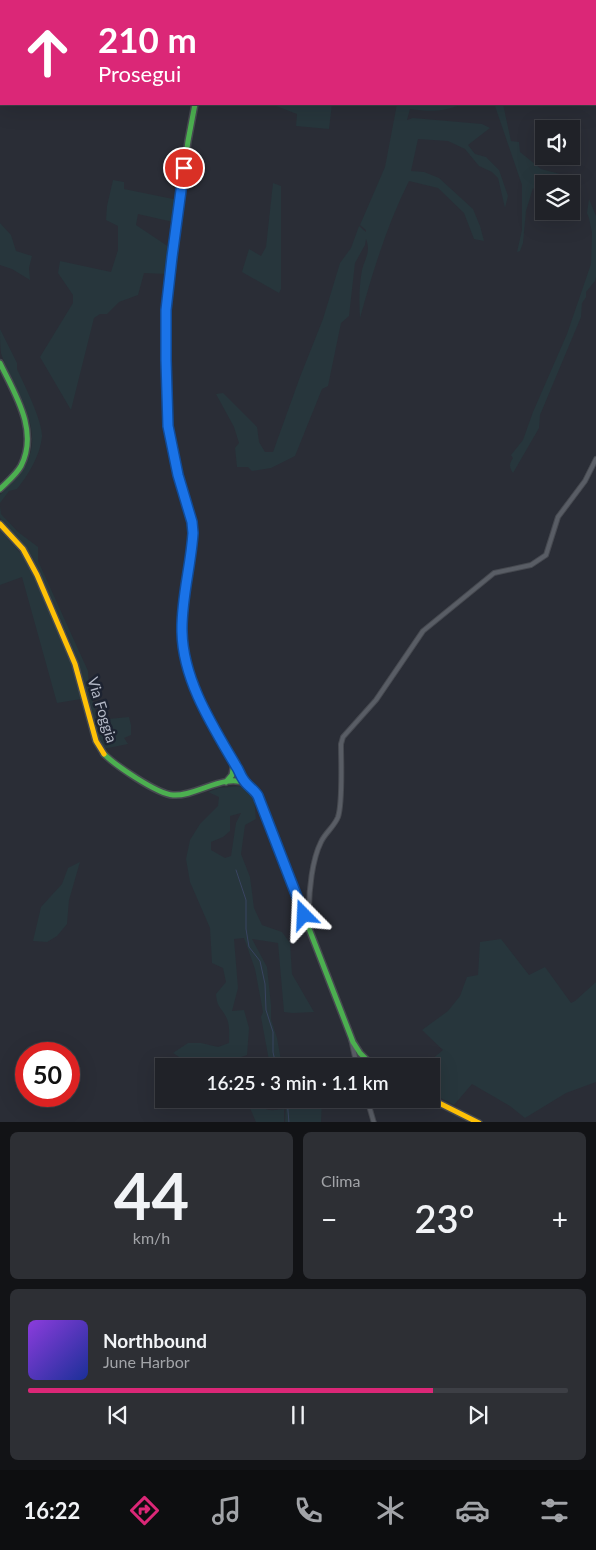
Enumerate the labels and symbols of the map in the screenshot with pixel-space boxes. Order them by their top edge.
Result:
pin [163,147,205,189]
street label: Via Foggia [84,675,122,745]
position arrow [277,888,329,940]
speed limit sign: 50 [15,1042,80,1107]

